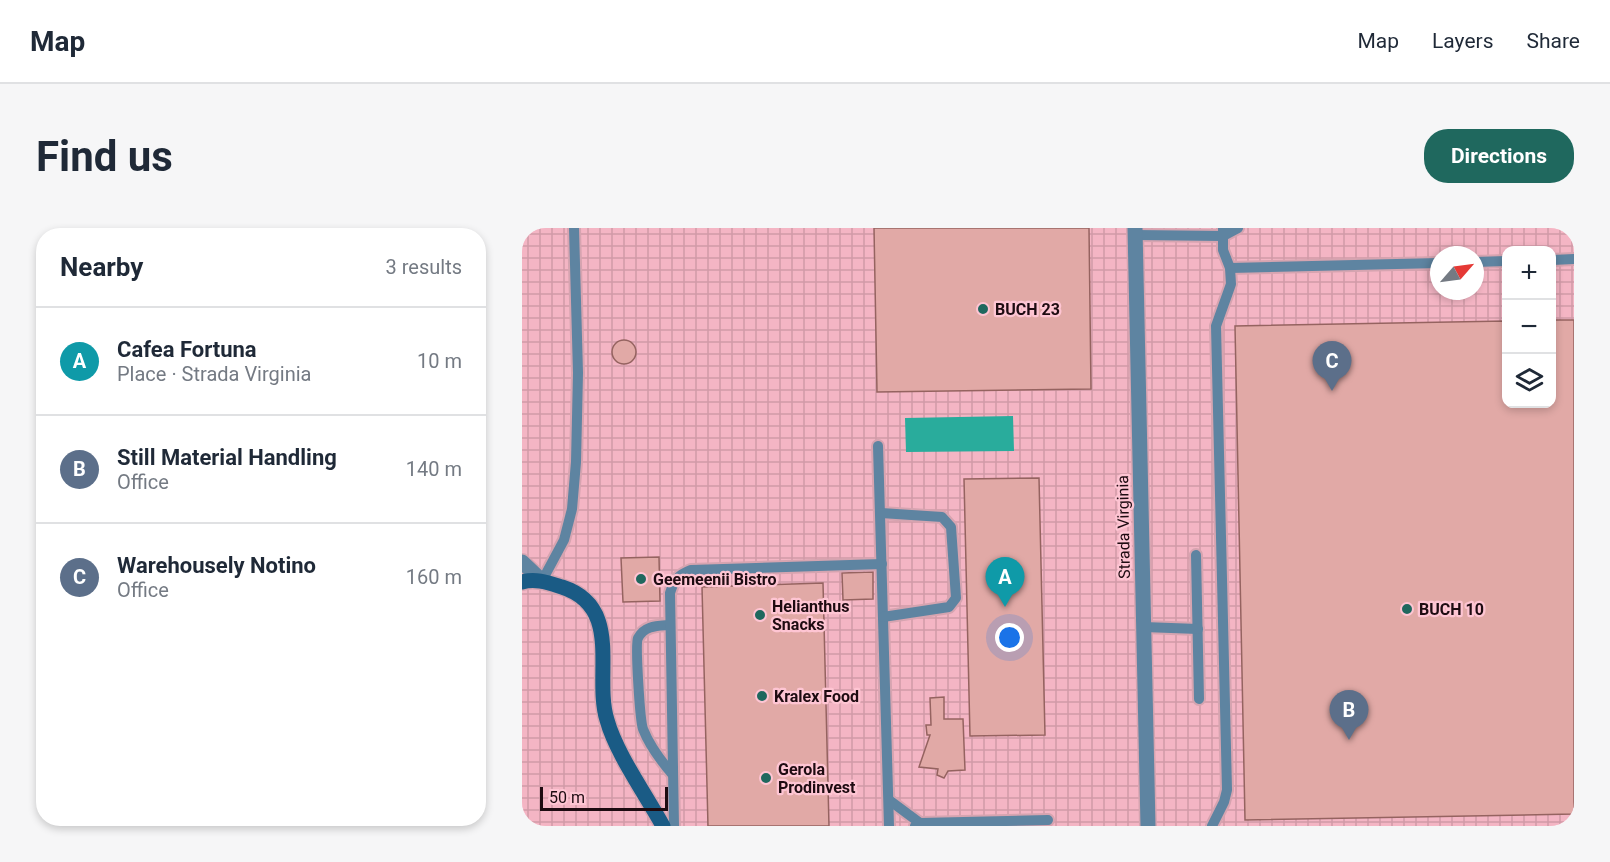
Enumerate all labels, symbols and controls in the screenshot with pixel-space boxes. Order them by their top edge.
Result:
text: Map [30,25,85,58]
text: Map [1357,29,1399,53]
text: Layers [1432,29,1493,53]
text: Share [1526,29,1580,53]
button: Directions [1424,129,1574,183]
text: Find us [36,132,173,181]
north arrow [1430,246,1484,300]
map controls [1502,246,1556,408]
button: + [1502,246,1556,300]
text: Nearby [60,252,143,282]
text: 3 results [386,255,462,279]
place label: BUCH 23 [995,300,1060,319]
button: − [1502,300,1556,354]
marker: BUCH 23 [976,302,990,316]
text: Cafea Fortuna [117,337,257,362]
pin: C [1312,342,1352,391]
text: A [73,349,86,373]
text: 10 m [417,349,462,373]
button: layers [1502,354,1556,408]
text: Place · Strada Virginia [117,362,311,386]
text: Still Material Handling [117,445,337,470]
text: B [73,457,86,481]
text: 140 m [406,457,462,481]
text: Office [117,470,169,494]
street label: Strada Virginia [1113,475,1134,579]
text: Warehousely Notino [117,553,316,578]
pin: A [986,558,1024,607]
text: C [73,565,86,589]
text: 160 m [406,565,462,589]
place label: Geemeenii Bistro [653,570,776,589]
marker: Geemeenii Bistro [634,572,648,586]
text: Office [117,578,169,602]
place label: Helianthus Snacks [772,597,850,634]
place label: BUCH 10 [1419,600,1484,619]
marker: BUCH 10 [1400,602,1414,616]
marker: Helianthus Snacks [753,608,767,622]
your location [995,623,1024,652]
place label: Kralex Food [774,687,859,706]
marker: Kralex Food [755,689,769,703]
pin: B [1330,690,1368,740]
place label: Gerola Prodinvest [778,760,856,797]
marker: Gerola Prodinvest [759,771,773,785]
scale bar [540,784,668,812]
text: 50 m [549,788,585,807]

